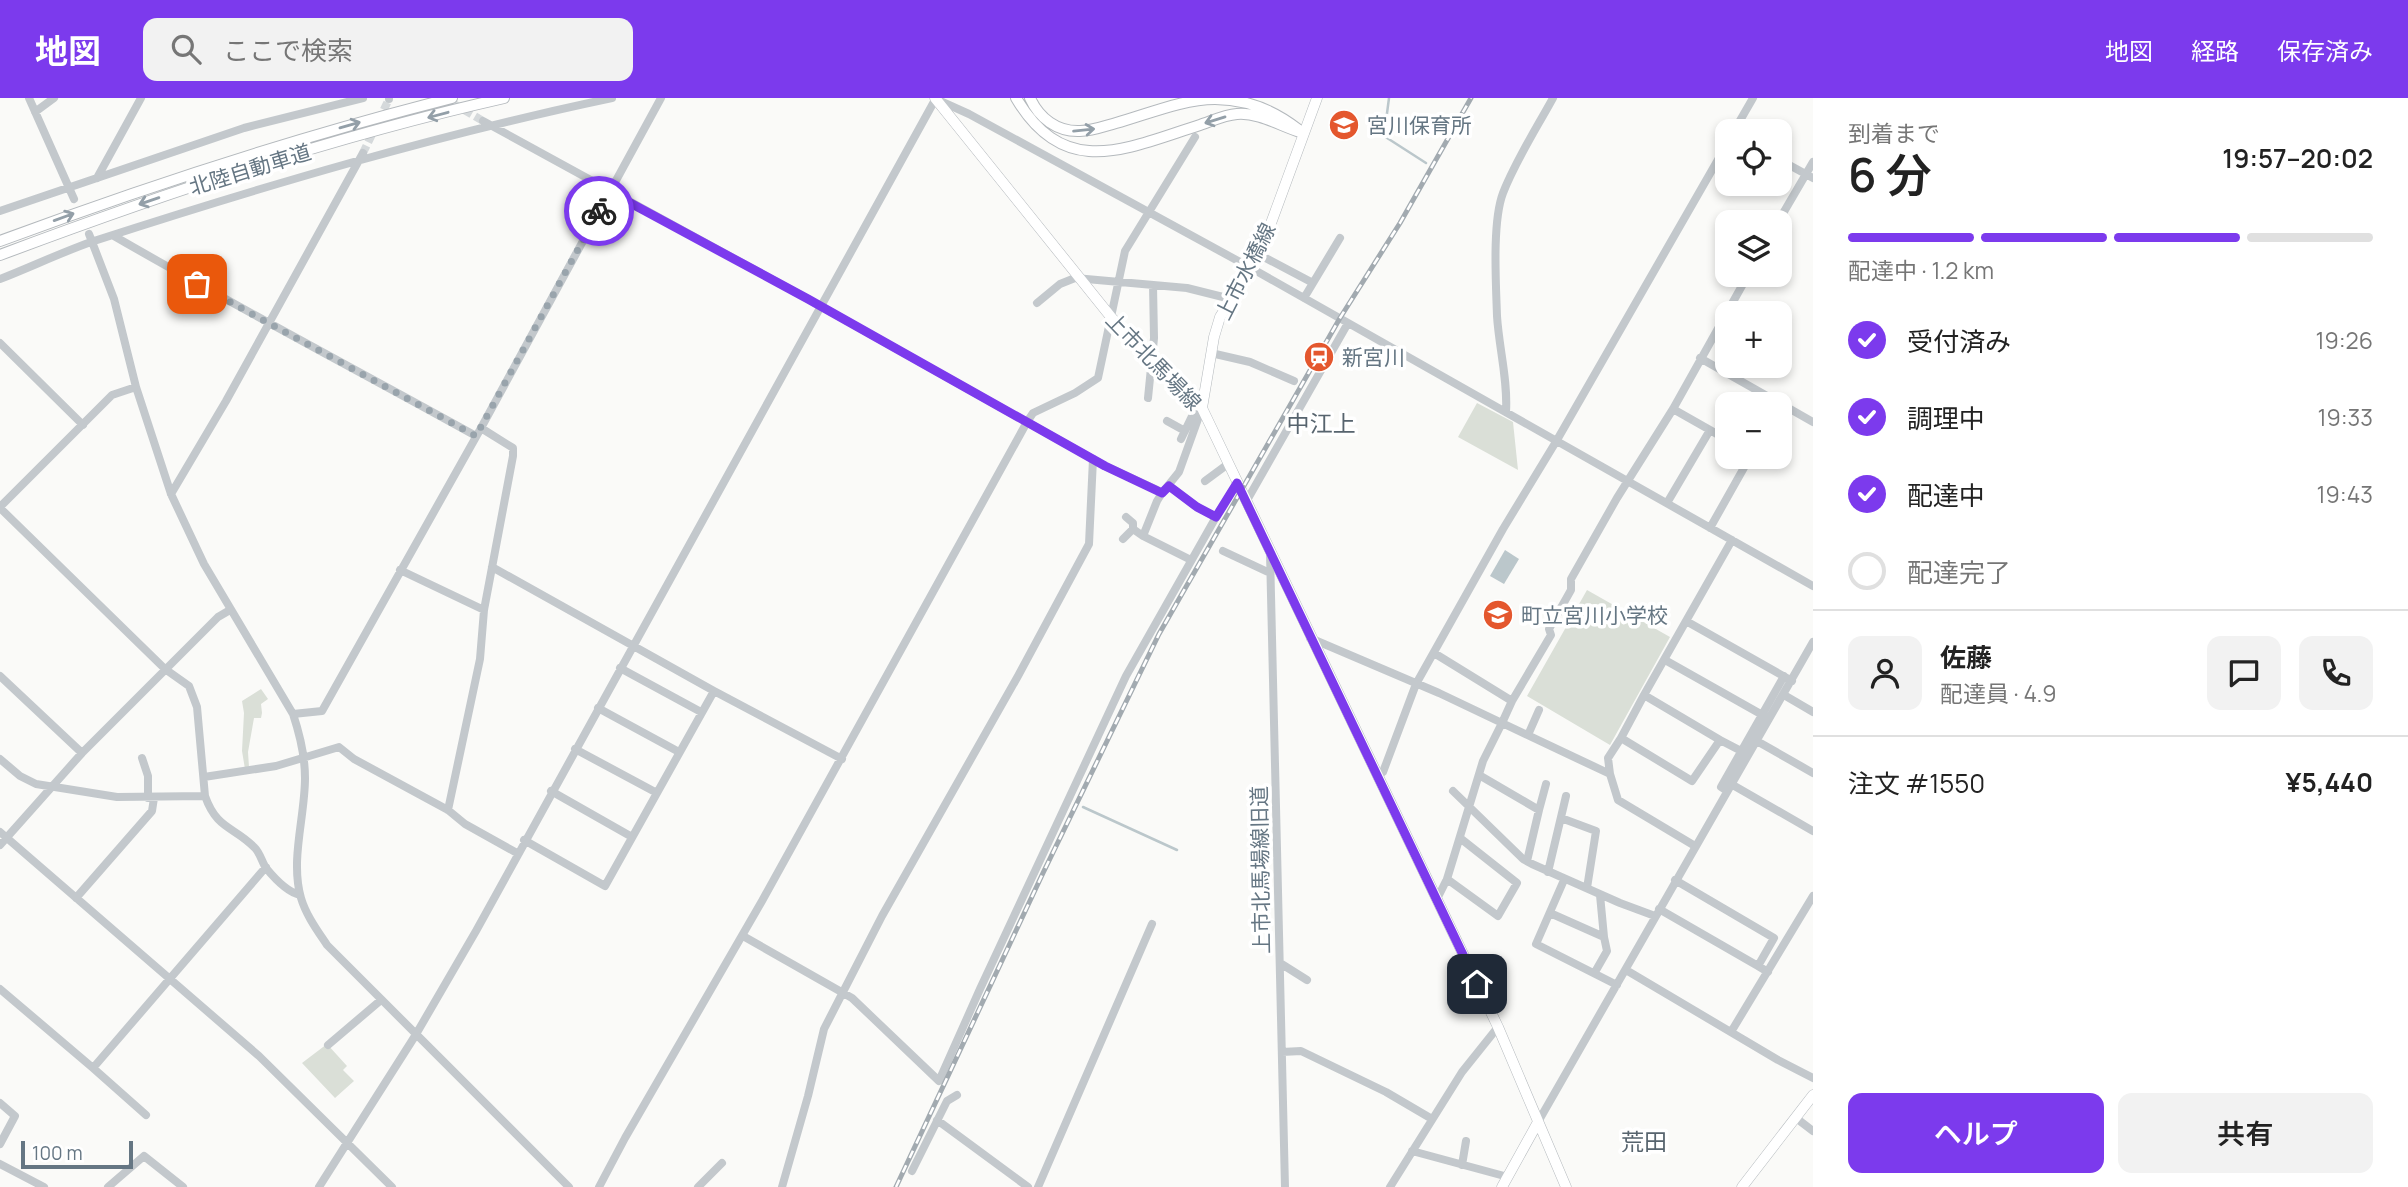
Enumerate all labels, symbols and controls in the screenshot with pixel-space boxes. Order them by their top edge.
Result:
search box [143,18,633,81]
text: 地図 [35,28,101,73]
icon: search [167,30,205,68]
text: ここで検索 [223,32,353,68]
text: 地図 [2105,34,2153,67]
text: 経路 [2191,34,2239,67]
text: 保存済み [2277,34,2373,67]
school or university icon: 宮川保育所 [1327,108,1361,142]
one-way arrow [427,109,450,122]
place label: 宮川保育所 [1367,111,1472,139]
one-way arrow [1204,115,1226,128]
text: 到着まで [1848,117,1940,149]
one-way arrow [339,118,361,131]
map controls [1715,119,1792,469]
button: locate [1715,119,1792,196]
one-way arrow [1072,123,1095,136]
street label: 北陸自動車道 [186,137,314,201]
text: 19:57–20:02 [2222,140,2373,176]
text: 6 分 [1848,143,1932,206]
courier [564,176,634,246]
icon: bike [580,192,618,230]
one-way arrow [139,196,161,208]
one-way arrow [52,210,74,223]
button: layers [1715,210,1792,287]
street label: 上市水橋線 [1209,218,1281,324]
pin [167,254,227,314]
text: 配達中 · 1.2 km [1848,254,1994,286]
icon: bag [178,265,216,303]
button: + [1715,301,1792,378]
street label: 上市北馬場線 [1100,306,1208,416]
icon: check [1848,321,1886,359]
text: 受付済み [1907,323,2011,359]
text: 19:26 [2316,324,2373,356]
station icon: 新宮川 [1302,340,1336,374]
place label: 新宮川 [1342,343,1405,371]
button: − [1715,392,1792,469]
icon: check [1848,398,1886,436]
text: 調理中 [1907,400,1985,436]
text: 19:33 [2317,401,2373,433]
district label: 中江上 [1287,407,1356,439]
icon: check [1848,475,1886,513]
text: 配達中 [1907,477,1985,513]
text: 19:43 [2317,478,2373,510]
text: 配達完了 [1907,554,2011,590]
school or university icon: 町立宮川小学校 [1481,598,1515,632]
place label: 町立宮川小学校 [1521,601,1668,629]
button: person [1848,636,1922,710]
button: chat [2207,636,2281,710]
button: phone [2299,636,2373,710]
text: 佐藤 [1940,639,1992,675]
text: 配達員 · 4.9 [1940,677,2057,709]
text: ¥5,440 [2286,764,2373,800]
text: 注文 #1550 [1848,765,1985,801]
street label: 上市北馬場線旧道 [1245,786,1275,954]
pin [1447,954,1507,1014]
icon: home [1458,965,1496,1003]
button: ヘルプ [1848,1093,2104,1173]
button: 共有 [2118,1093,2373,1173]
district label: 荒田 [1621,1125,1667,1157]
scale bar [21,1138,133,1170]
text: 100 m [32,1140,83,1166]

